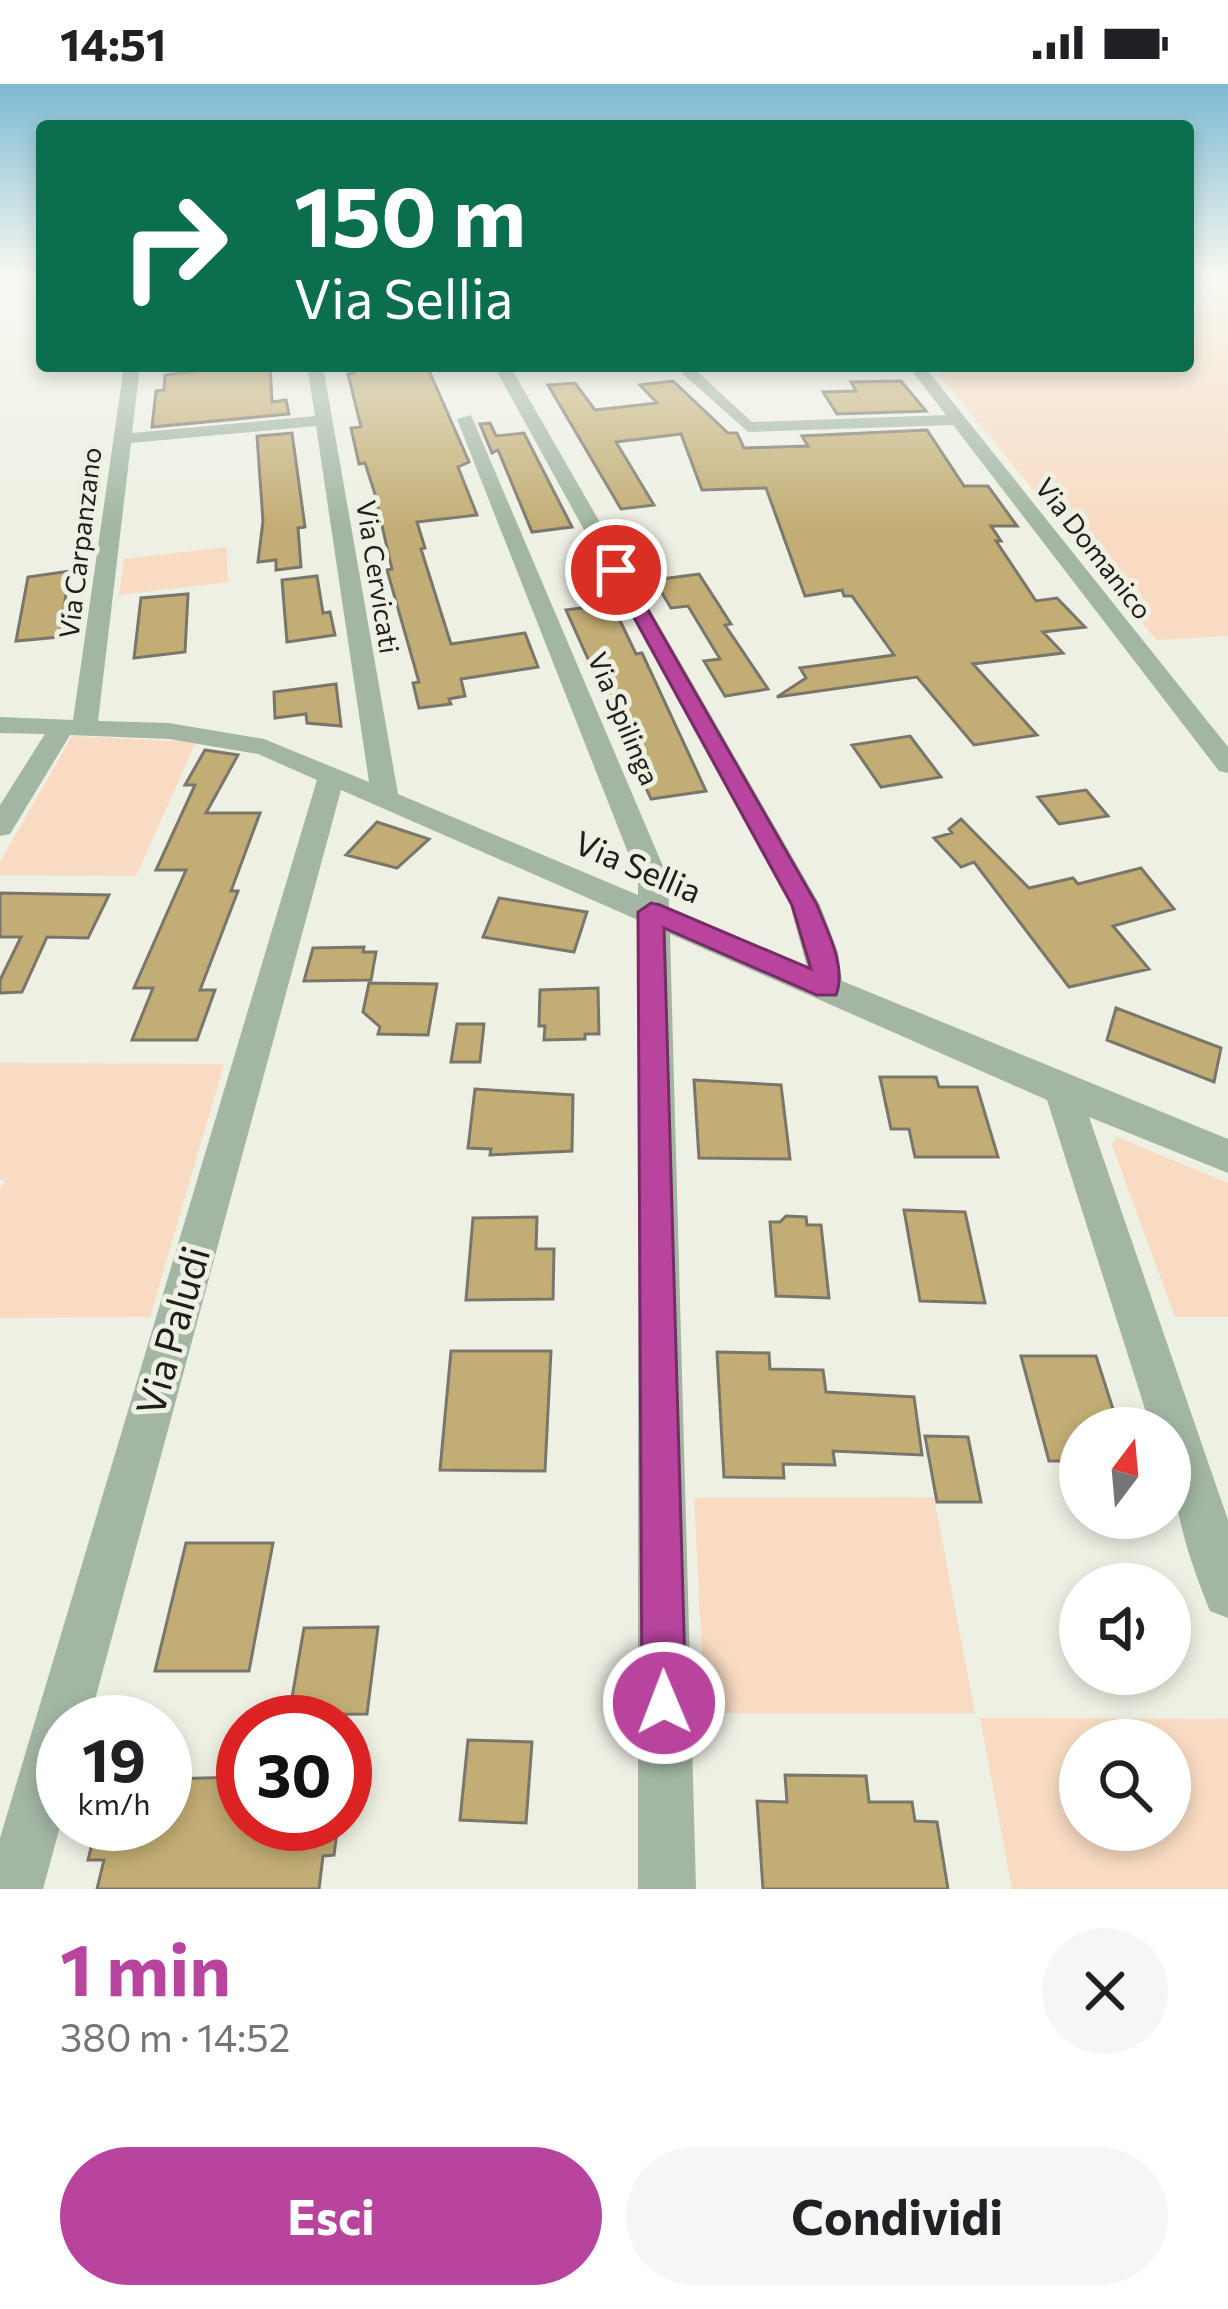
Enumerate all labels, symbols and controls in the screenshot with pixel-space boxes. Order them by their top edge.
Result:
text: 14:51 [60,15,166,70]
text: 150 m [294,162,526,264]
icon: right [96,168,252,324]
text: Via Sellia [294,264,513,330]
street label: Via Carpanzano [51,445,108,641]
street label: Via Domanico [1029,471,1160,625]
street label: Via Cervicati [350,498,407,656]
pin [565,519,667,621]
icon: arrive [583,537,649,603]
street label: Via Spilinga [582,647,667,790]
street label: Via Sellia [569,821,708,911]
street label: Via Paludi [124,1240,218,1421]
north arrow [1059,1407,1191,1539]
map controls [1059,1407,1191,1851]
button: sound [1059,1563,1191,1695]
position arrow [601,1640,727,1766]
speed limit sign: 30 [216,1695,372,1851]
button: search [1059,1719,1191,1851]
text: 19 [82,1721,146,1794]
text: km/h [78,1784,150,1821]
text: 1 min [60,1923,231,2011]
button: close [1042,1928,1168,2054]
text: 380 m · 14:52 [60,2012,290,2060]
button: Esci [60,2147,602,2285]
button: Condividi [626,2147,1168,2285]

